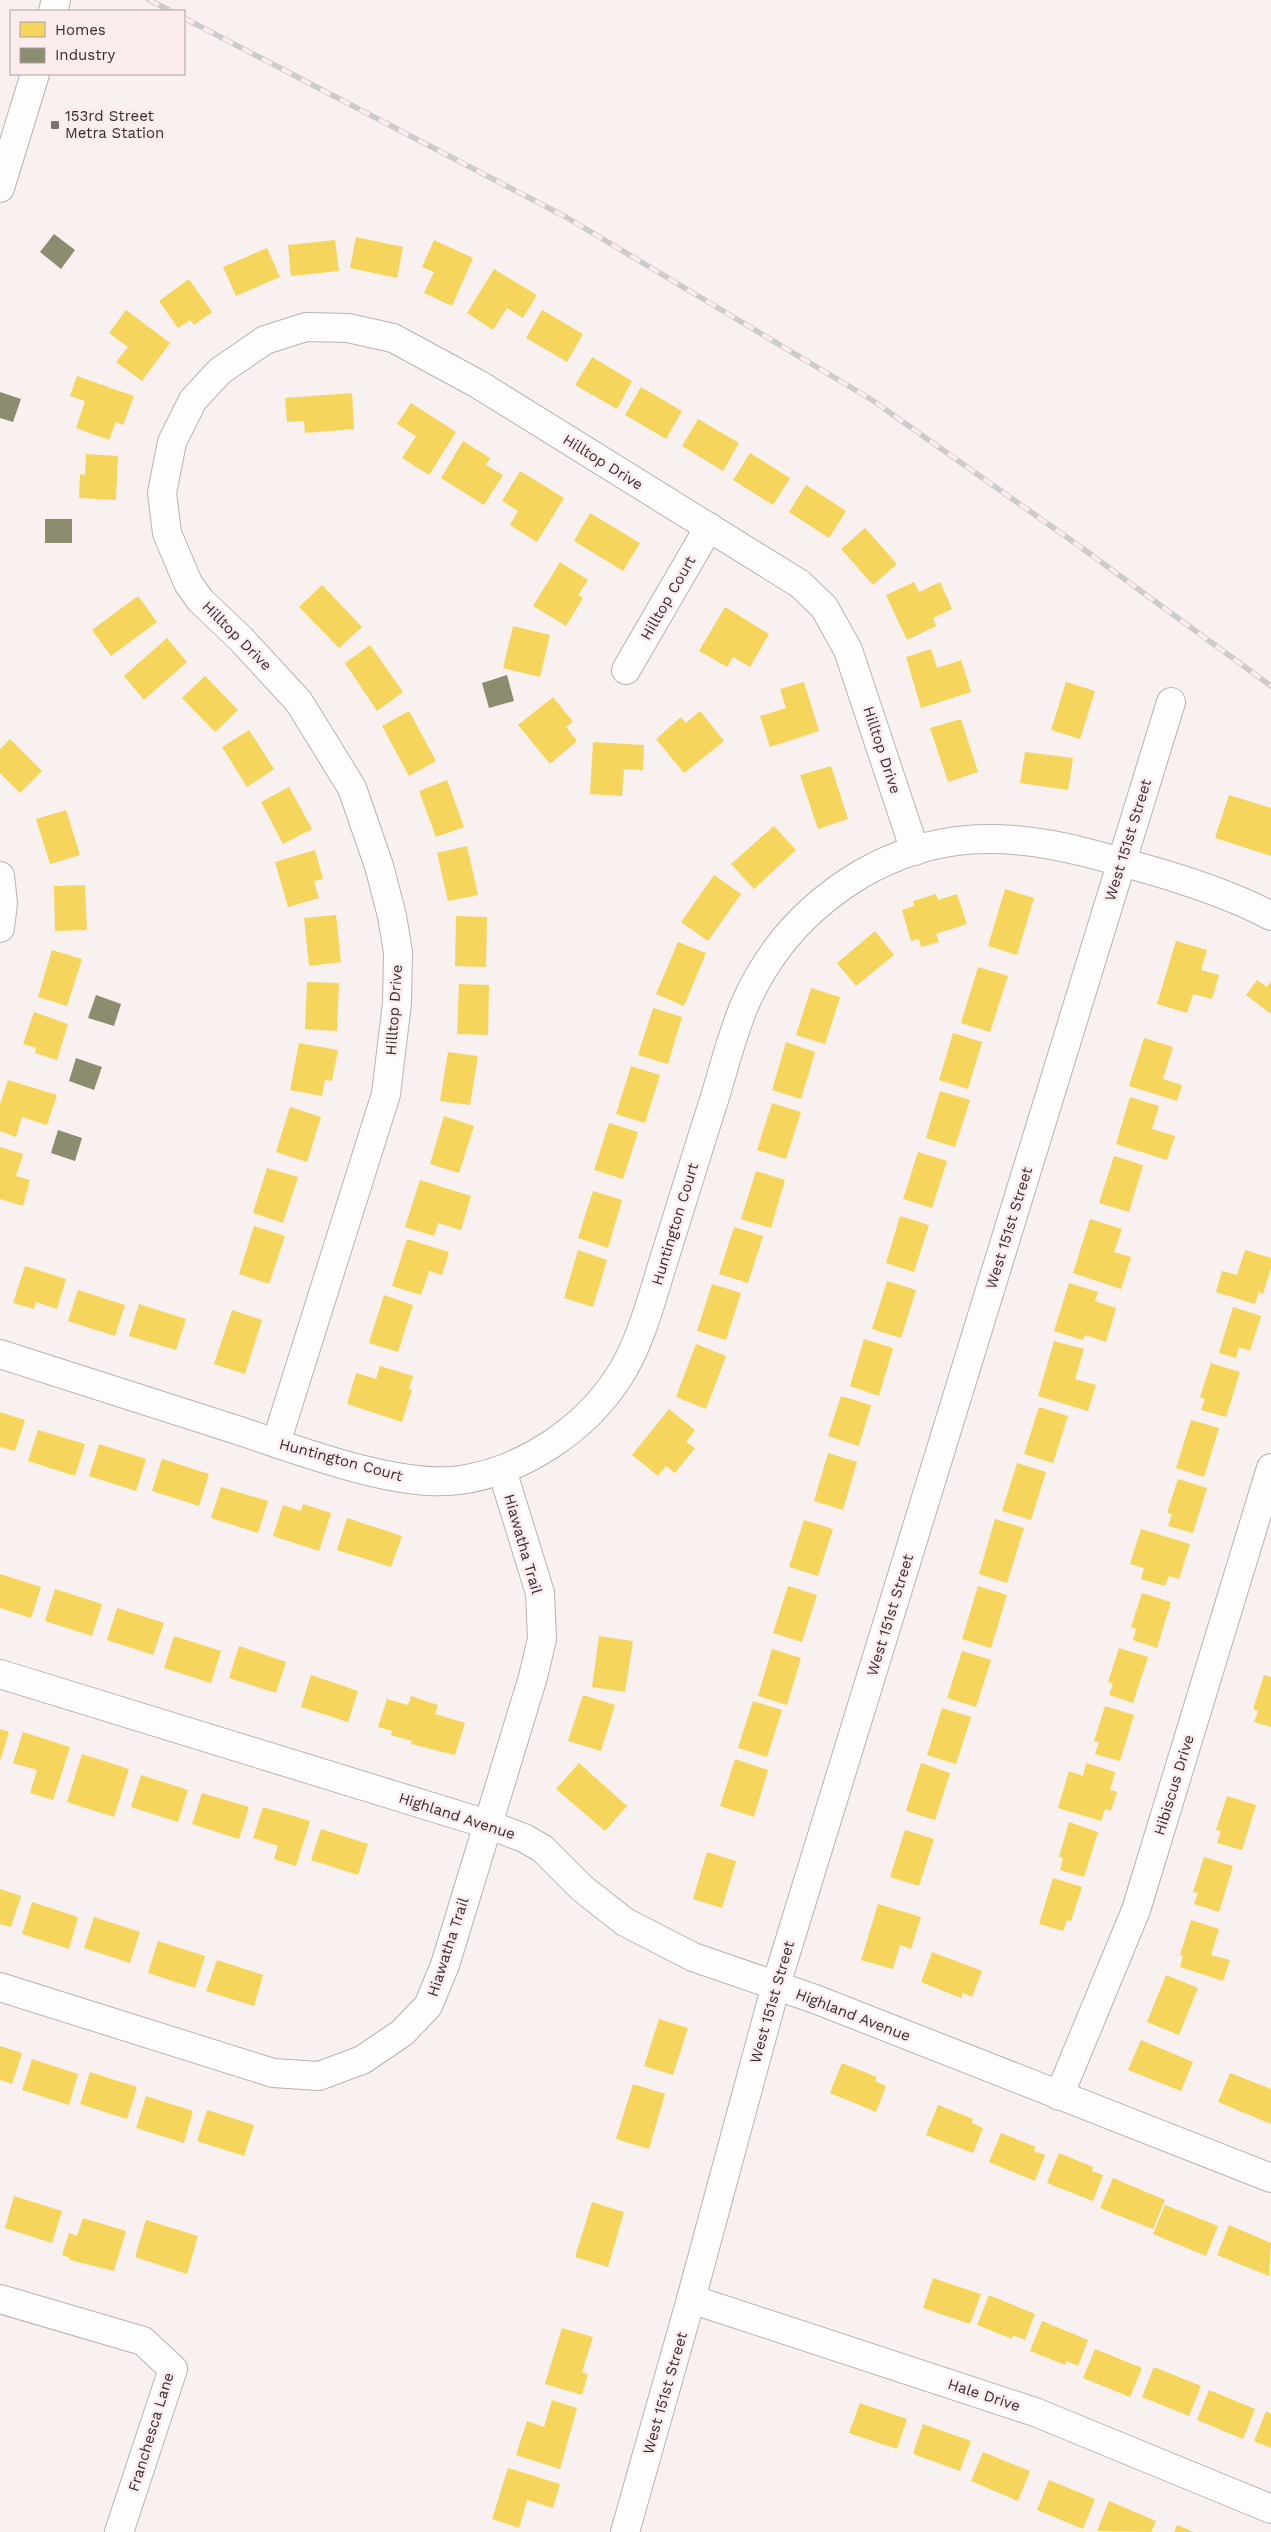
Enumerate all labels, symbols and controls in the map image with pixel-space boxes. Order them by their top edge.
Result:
legend [10,10,185,75]
text: Homes [55,21,106,39]
text: Industry [55,46,116,64]
place label: 153rd Street Metra Station [65,107,164,142]
marker: 153rd Street Metra Station [49,119,61,131]
street label: Hilltop Drive [560,430,646,494]
street label: Hilltop Court [637,552,700,643]
street label: Hilltop Drive [198,597,276,675]
street label: Hilltop Drive [859,704,905,796]
street label: West 151st Street [1101,776,1155,903]
street label: Hilltop Drive [382,964,406,1056]
street label: Huntington Court [648,1160,702,1287]
street label: West 151st Street [982,1164,1036,1291]
street label: Huntington Court [277,1435,405,1485]
street label: Hiawatha Trail [500,1492,546,1597]
street label: West 151st Street [863,1551,917,1678]
street label: Hibiscus Drive [1150,1733,1198,1837]
street label: Highland Avenue [396,1789,518,1843]
street label: Hiawatha Trail [423,1895,473,1999]
street label: West 151st Street [746,1938,798,2065]
street label: Highland Avenue [793,1985,913,2045]
street label: West 151st Street [639,2329,691,2456]
street label: Franchesca Lane [124,2370,178,2494]
street label: Hale Drive [946,2375,1022,2415]

